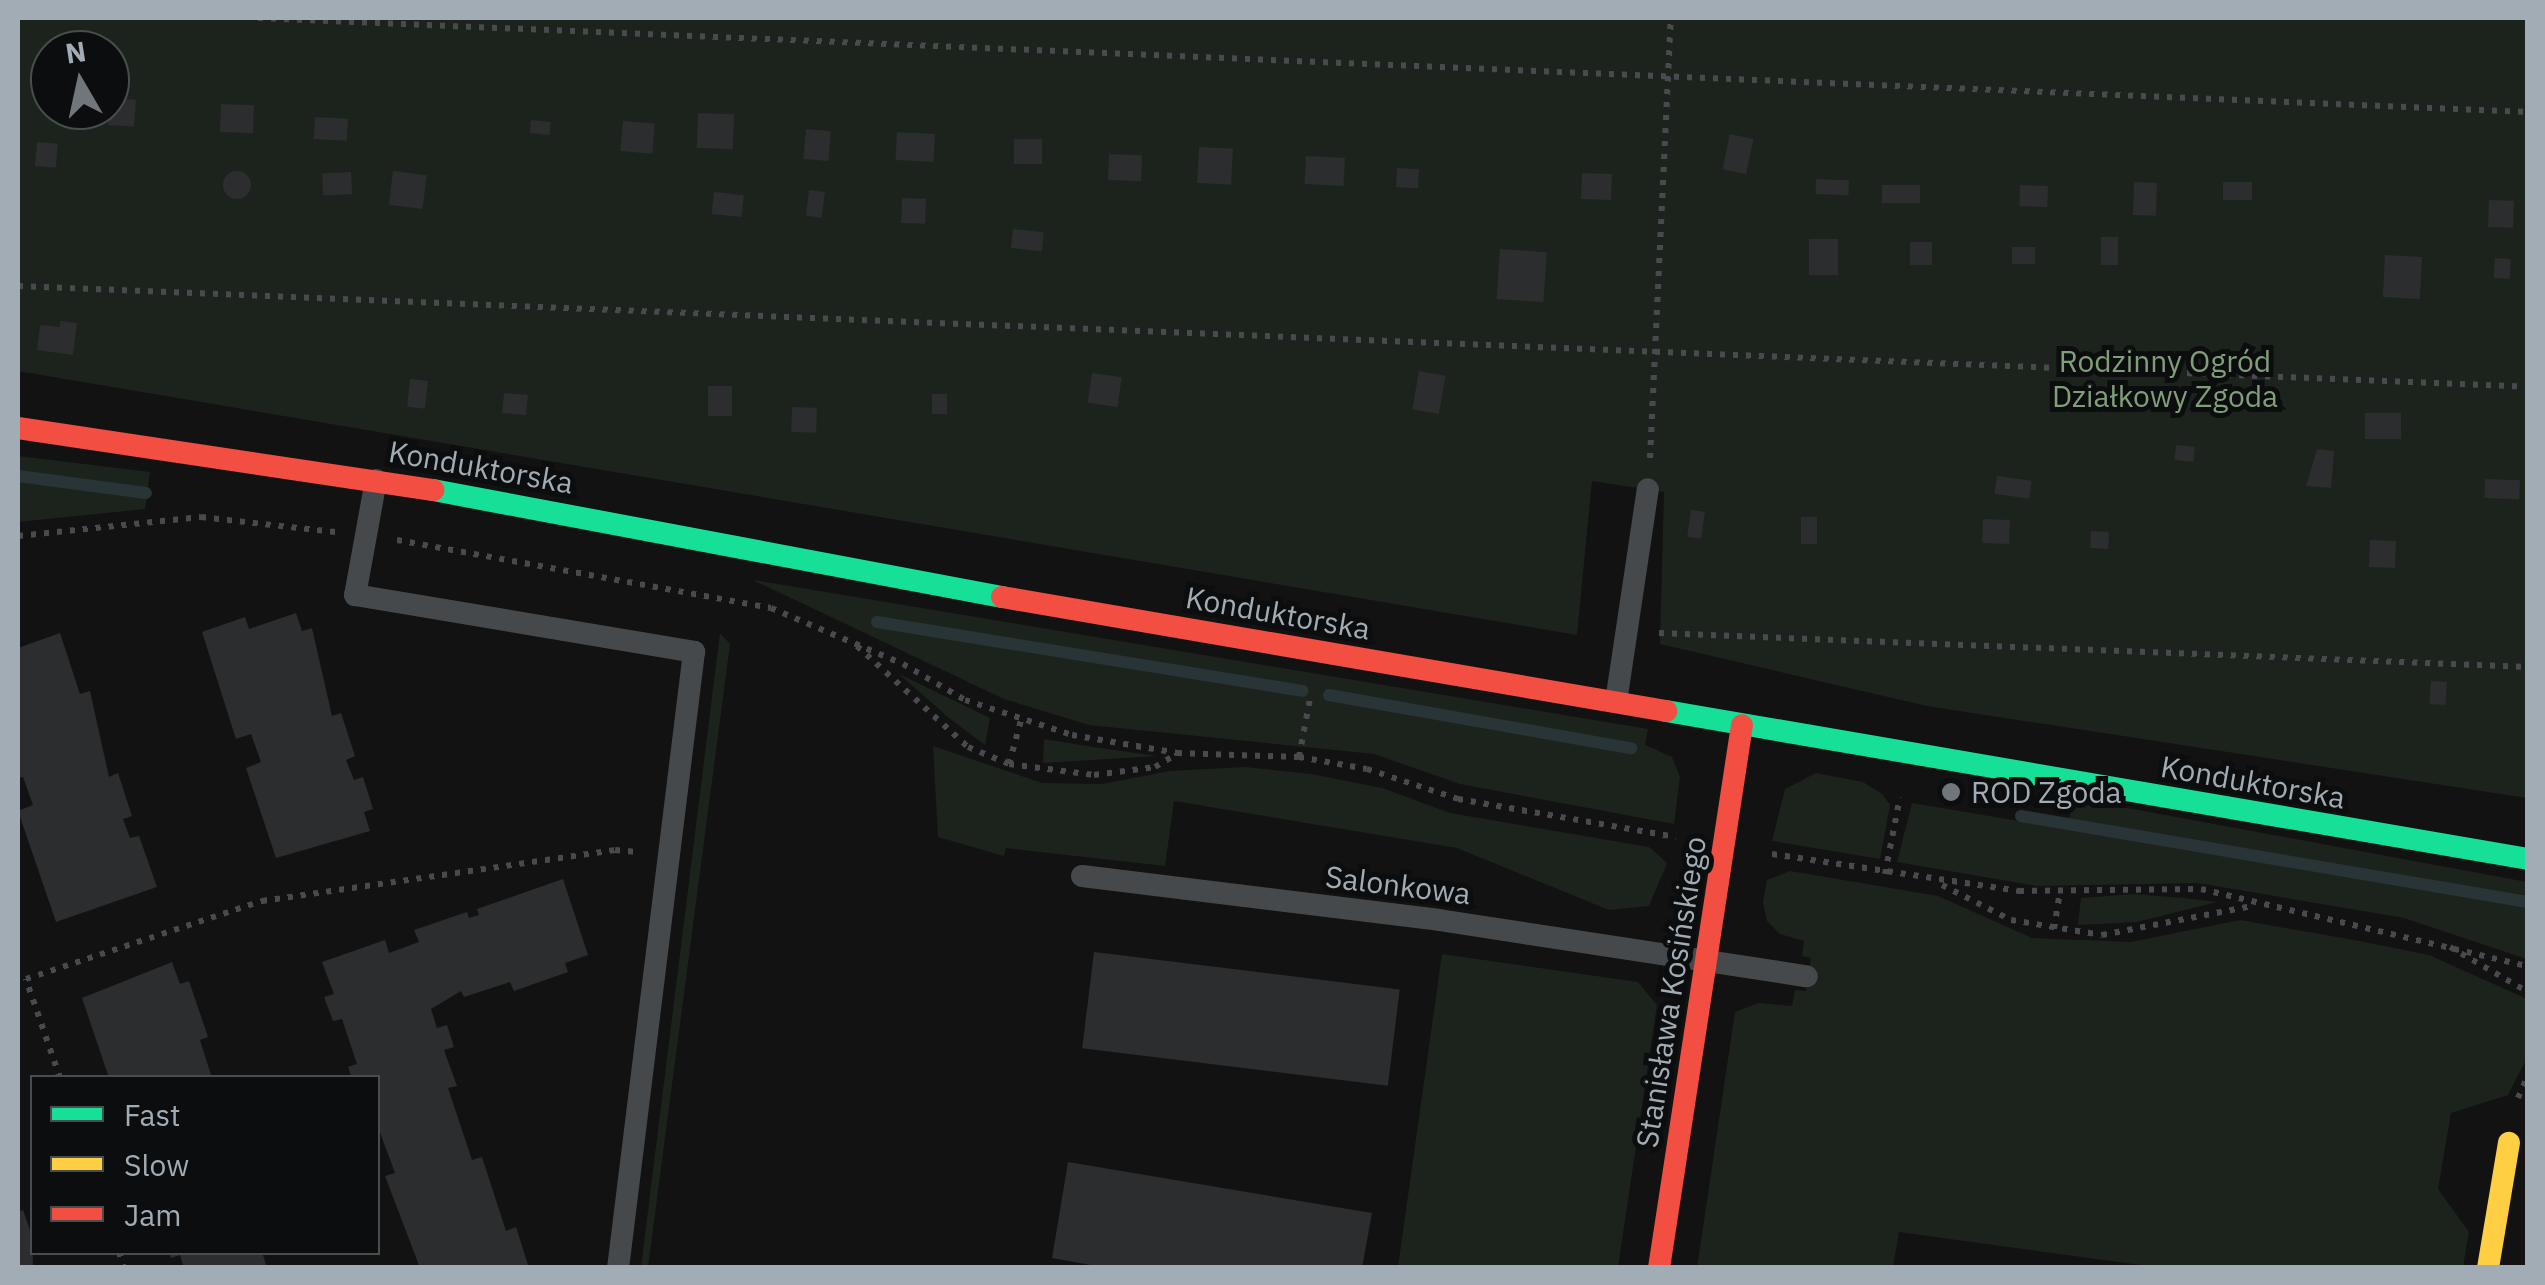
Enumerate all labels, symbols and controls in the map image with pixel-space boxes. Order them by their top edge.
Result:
north arrow [30,30,130,130]
text: N [63,32,88,72]
park label: Rodzinny Ogród Działkowy Zgoda [2052,343,2278,414]
street label: Konduktorska [386,433,576,501]
street label: Konduktorska [1183,579,1373,647]
street label: Konduktorska [2158,748,2348,816]
place label: ROD Zgoda [1971,774,2122,810]
marker: ROD Zgoda [1940,781,1962,803]
street label: Stanisława Kosińskiego [1629,834,1713,1150]
street label: Salonkowa [1323,858,1473,912]
legend [30,1075,380,1255]
text: Fast [124,1095,181,1134]
text: Slow [124,1145,189,1184]
text: Jam [124,1195,182,1234]

